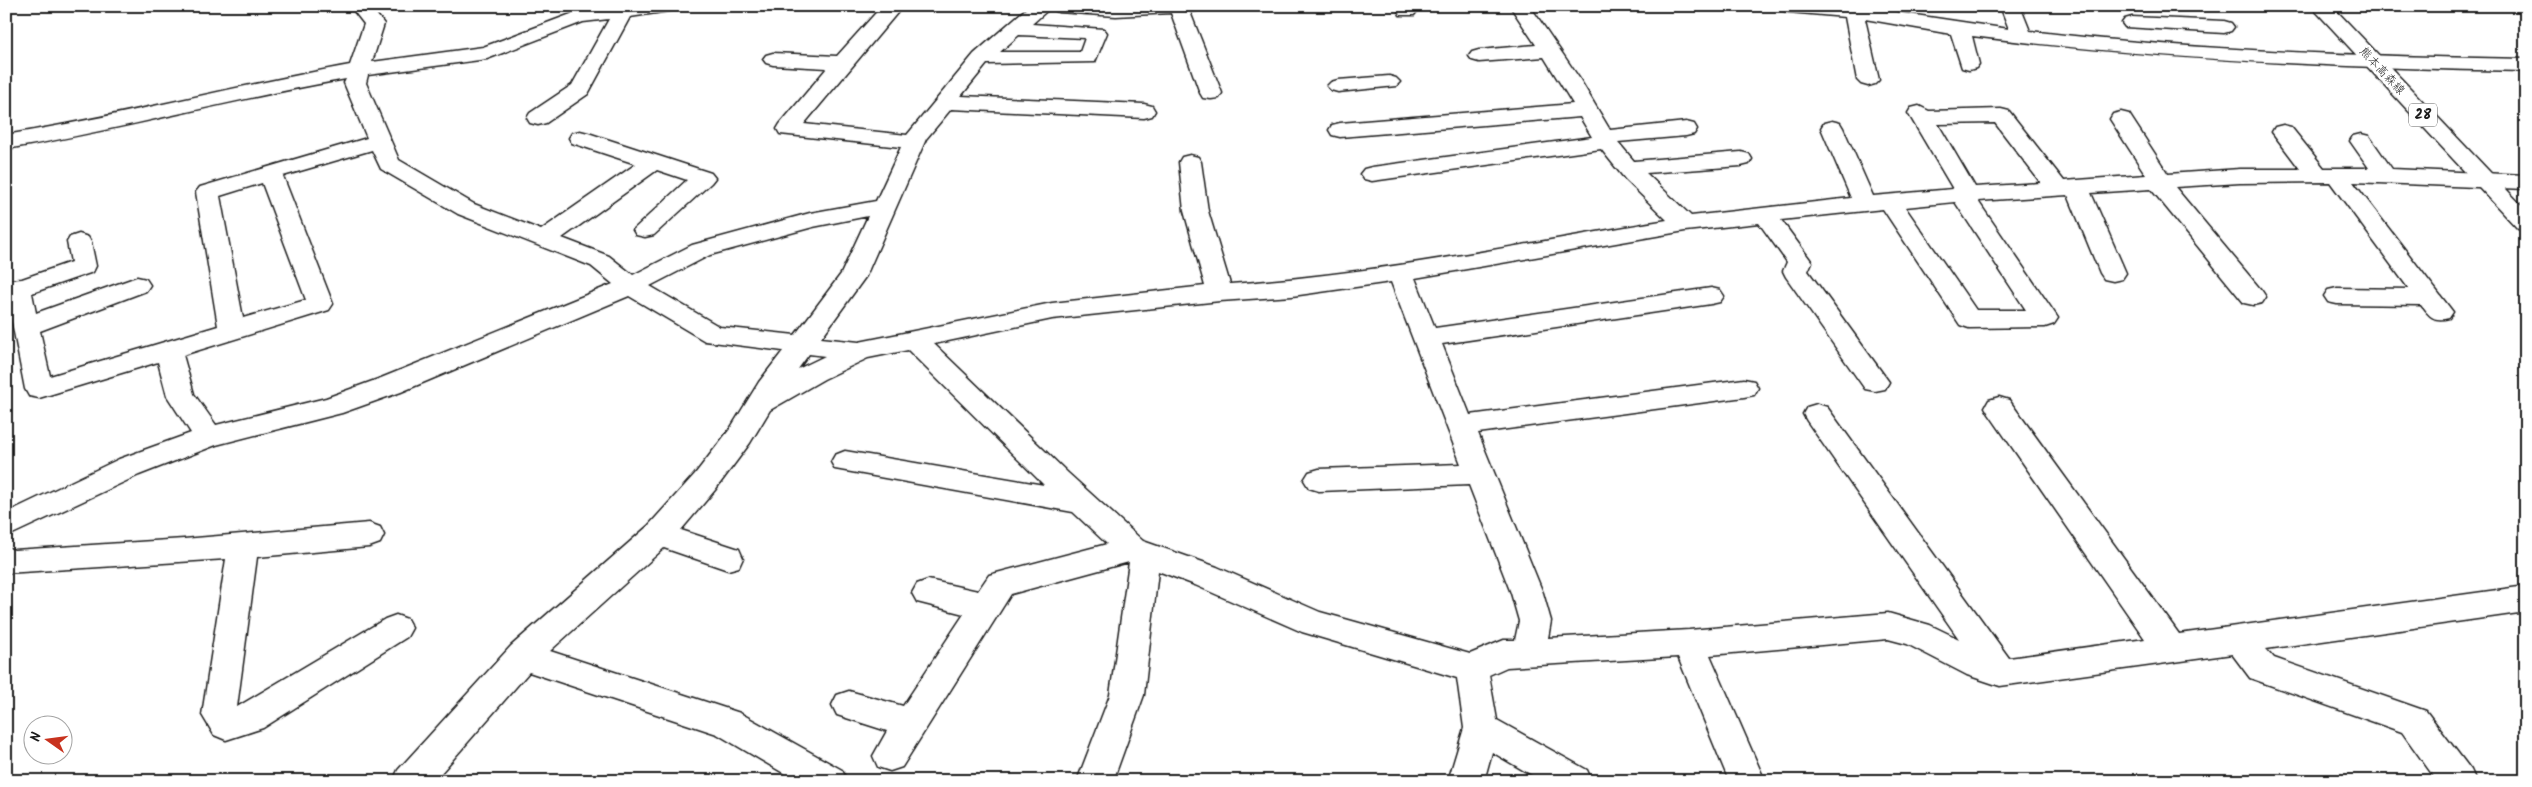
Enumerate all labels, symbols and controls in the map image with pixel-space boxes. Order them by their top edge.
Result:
street label: 熊本高森線 [2355,43,2409,99]
road number: 28 [2409,104,2437,126]
north arrow [22,714,72,764]
text: N [25,730,48,744]

